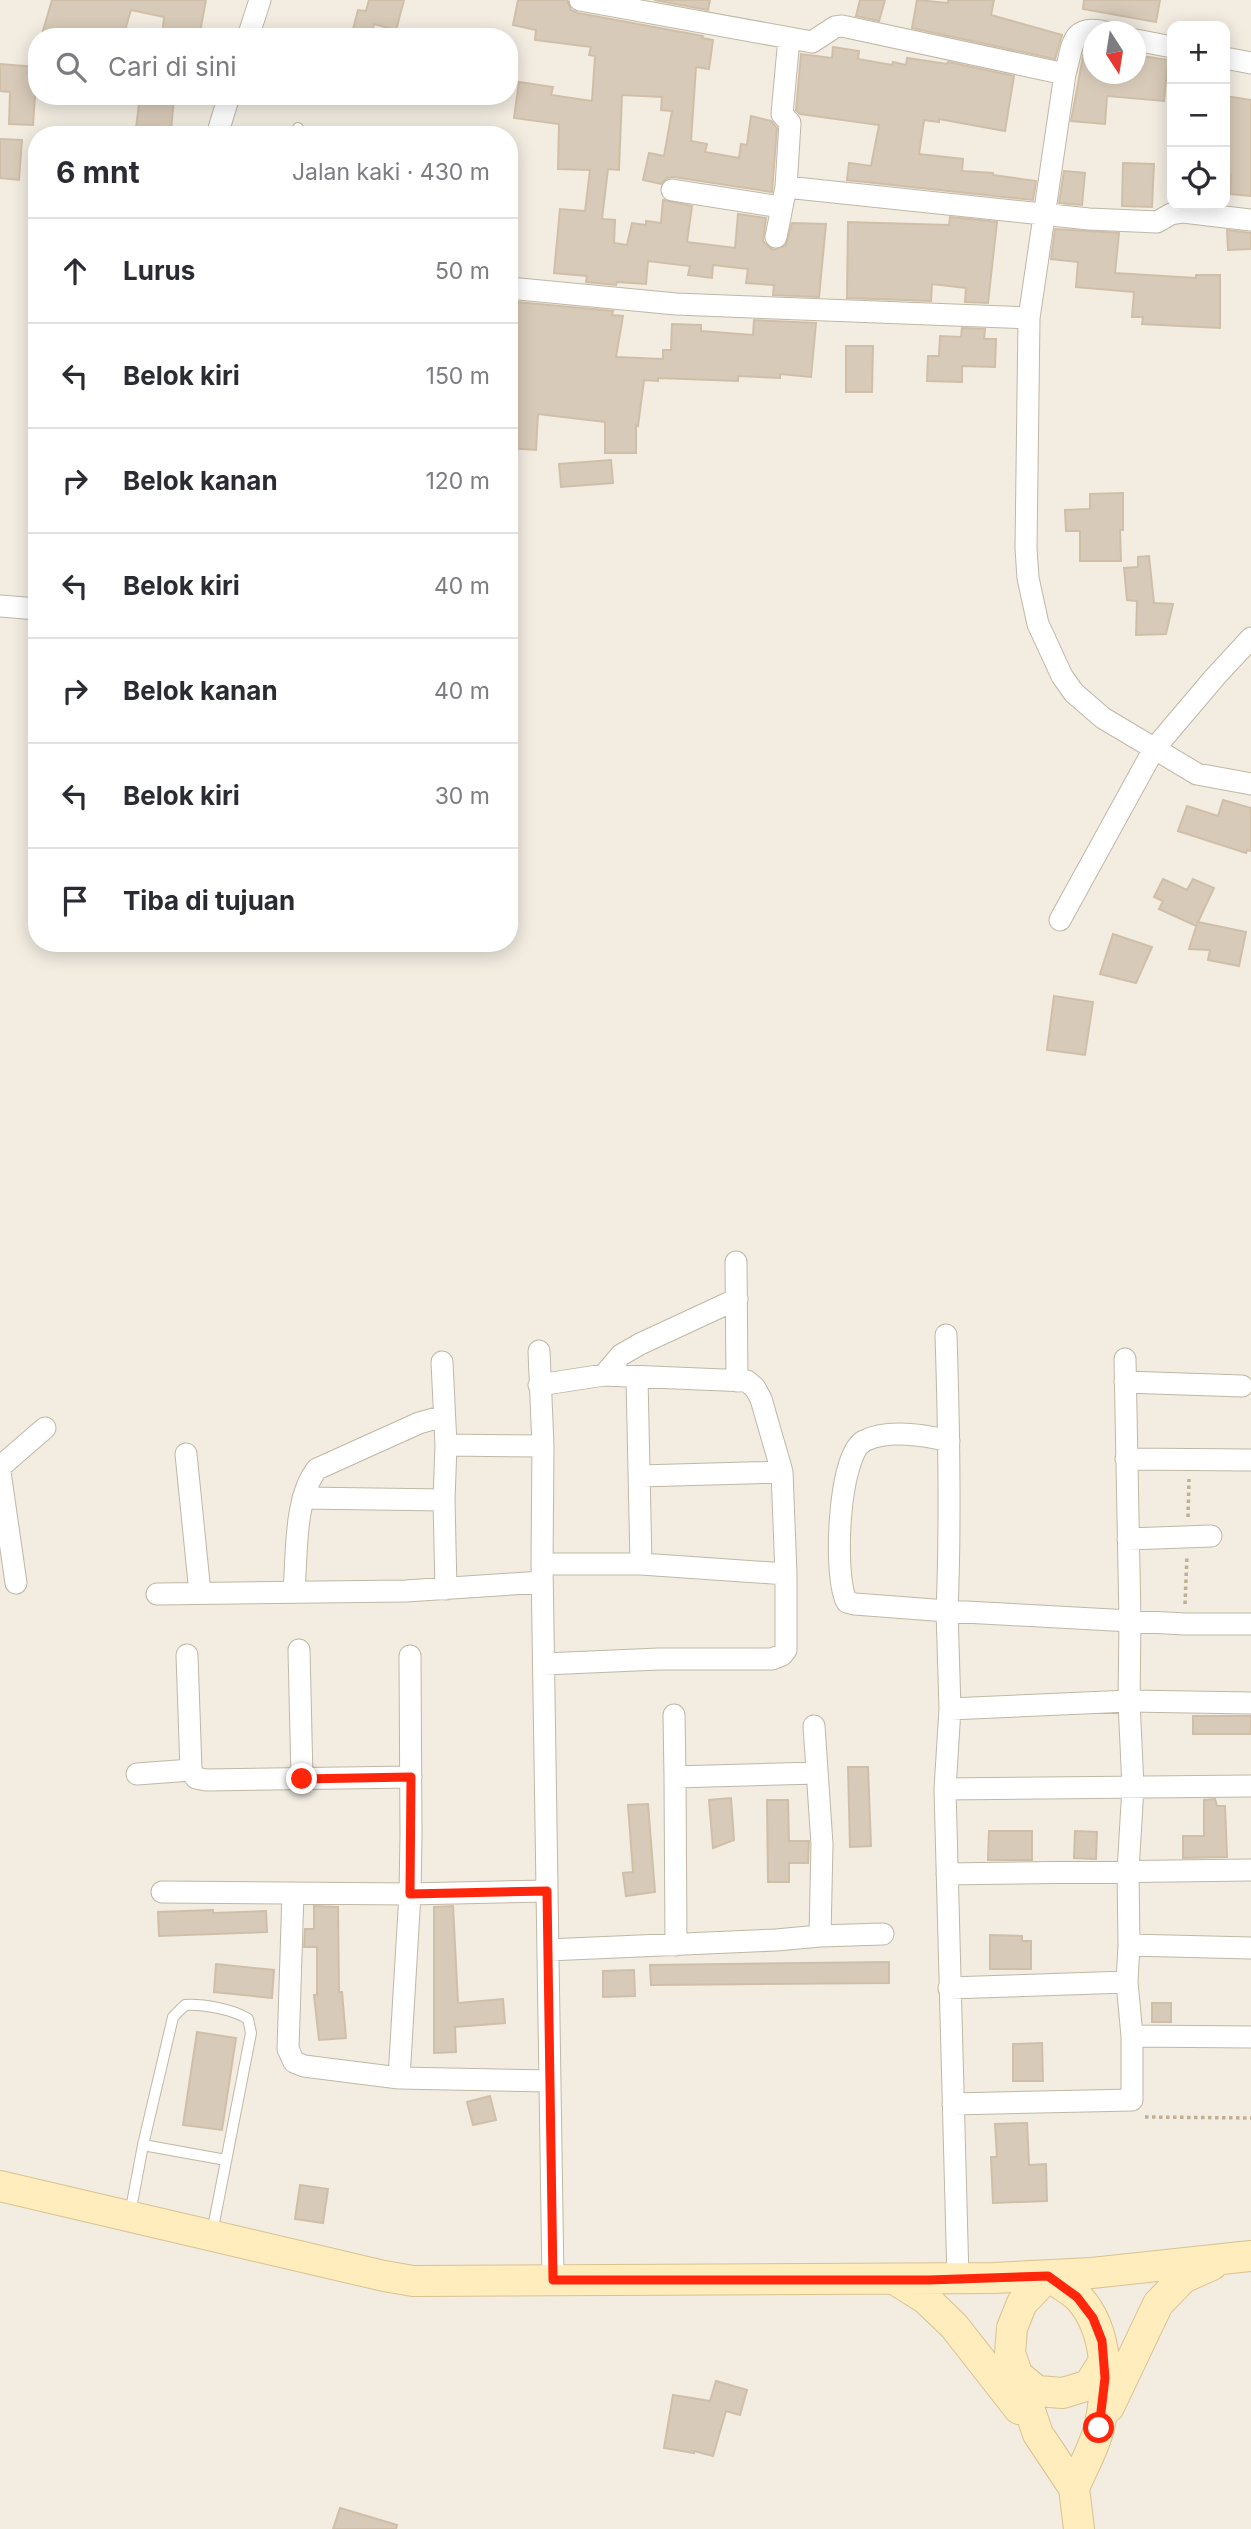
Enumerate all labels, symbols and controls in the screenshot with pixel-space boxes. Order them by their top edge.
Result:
north arrow [1083,21,1146,84]
map controls [1167,21,1230,210]
button: + [1167,21,1230,84]
search box [28,28,518,105]
icon: search [52,48,90,86]
text: Cari di sini [108,51,237,82]
button: − [1167,84,1230,147]
button: locate [1167,147,1230,210]
text: 6 mnt [56,154,140,190]
text: Jalan kaki · 430 m [292,158,490,186]
icon: ahead [56,252,94,290]
text: Lurus [123,255,195,286]
text: 50 m [435,257,490,285]
icon: left [56,357,94,395]
text: Belok kiri [123,360,240,391]
text: 150 m [426,362,490,390]
icon: right [56,462,94,500]
text: Belok kanan [123,465,278,496]
text: 120 m [425,467,490,495]
icon: left [56,567,94,605]
text: Belok kiri [123,570,240,601]
text: 40 m [434,572,490,600]
icon: right [56,672,94,710]
text: Belok kanan [123,675,278,706]
text: 40 m [434,677,490,705]
icon: left [56,777,94,815]
text: Belok kiri [123,780,240,811]
text: 30 m [435,782,490,810]
icon: arrive [56,882,94,920]
text: Tiba di tujuan [123,885,295,916]
route end [286,1763,317,1794]
route start [1083,2412,1114,2443]

